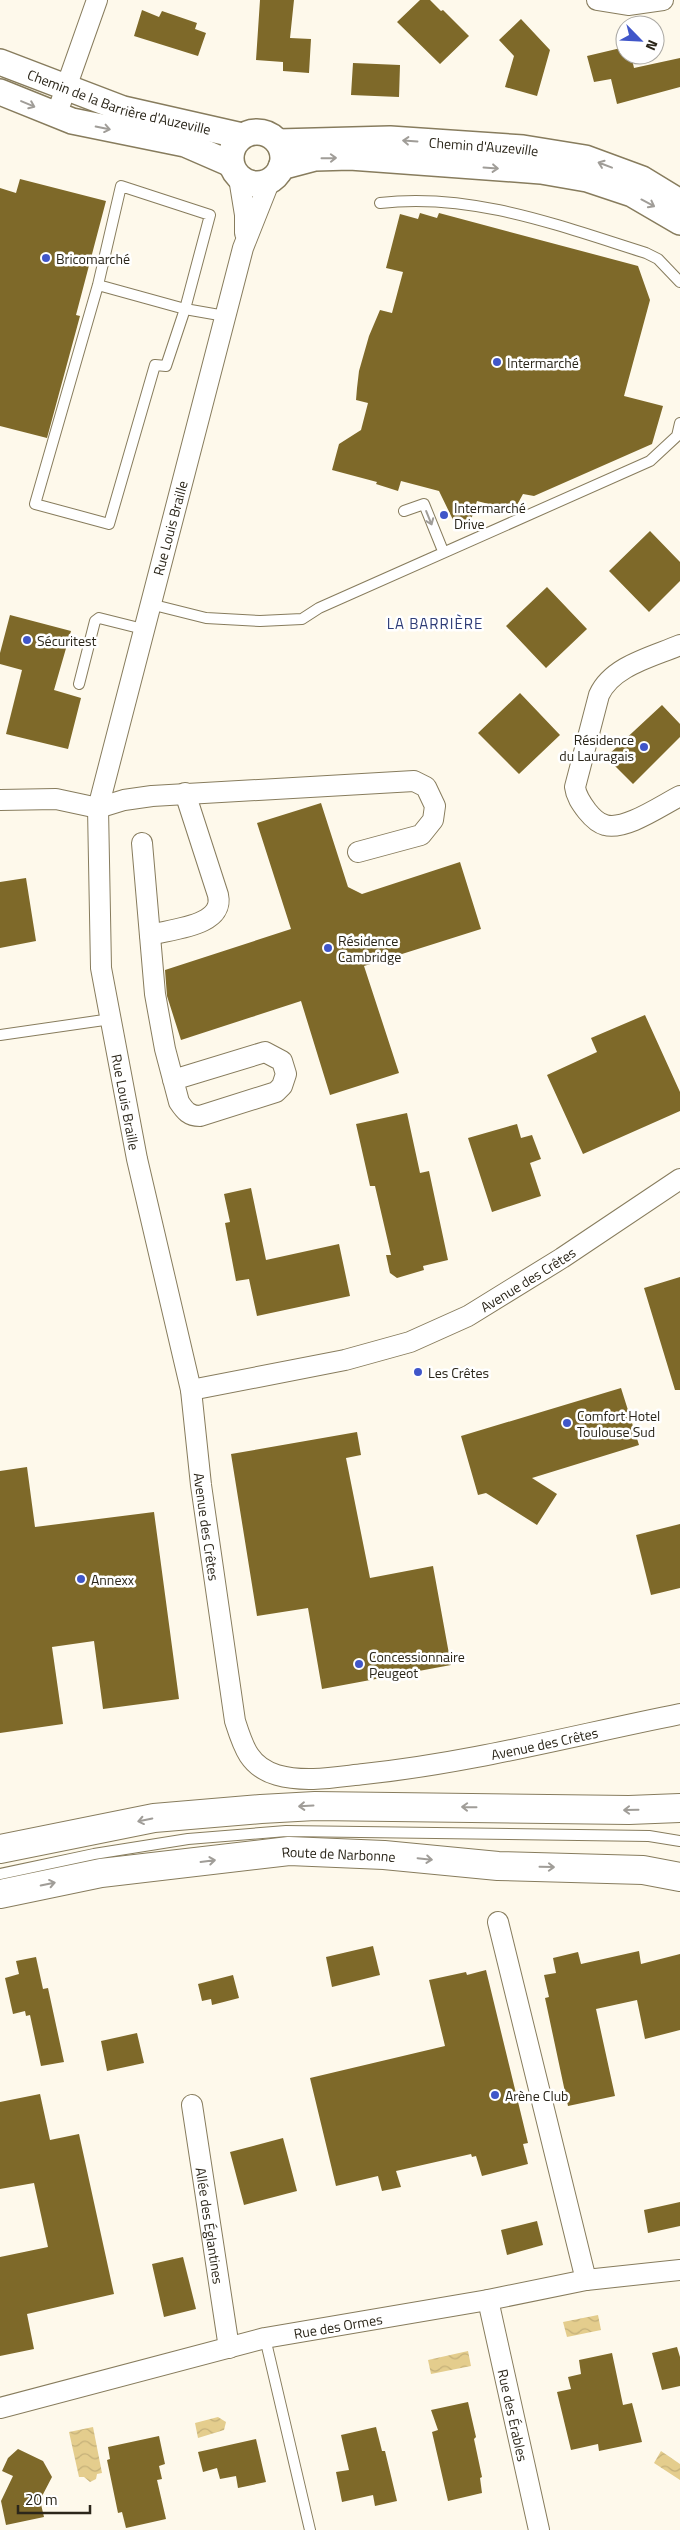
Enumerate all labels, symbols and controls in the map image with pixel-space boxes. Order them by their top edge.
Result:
north arrow [615,15,665,65]
text: N [641,37,664,54]
street label: Chemin de la Barrière d'Auzeville [25,63,213,139]
one-way arrow [20,99,35,109]
one-way arrow [94,124,110,134]
street label: Chemin d'Auzeville [428,131,540,161]
one-way arrow [402,136,418,145]
one-way arrow [320,153,337,163]
one-way arrow [598,160,613,169]
one-way arrow [483,163,499,172]
one-way arrow [640,199,655,208]
place label: Bricomarché [56,248,130,269]
marker: Bricomarché [40,252,52,264]
place label: Intermarché [507,352,579,373]
marker: Intermarché [491,356,503,368]
street label: Rue Louis Braille [147,478,193,578]
place label: Intermarché Drive [454,497,526,534]
marker: Intermarché Drive [438,509,450,521]
one-way arrow [425,510,435,525]
district label: LA BARRIÈRE [387,612,483,635]
place label: Sécuritest [37,630,97,651]
marker: Sécuritest [21,634,33,646]
place label: Résidence du Lauragais [559,729,634,766]
marker: Résidence du Lauragais [638,741,650,753]
place label: Résidence Cambridge [338,930,401,967]
marker: Résidence Cambridge [322,942,334,954]
street label: Rue Louis Braille [107,1052,146,1152]
street label: Avenue des Crêtes [476,1241,580,1317]
place label: Les Crêtes [428,1362,489,1383]
marker: Les Crêtes [412,1366,424,1378]
place label: Comfort Hotel Toulouse Sud [577,1405,660,1442]
marker: Comfort Hotel Toulouse Sud [561,1417,573,1429]
street label: Avenue des Crêtes [189,1472,225,1582]
place label: Annexx [91,1569,135,1590]
marker: Annexx [75,1573,87,1585]
place label: Concessionnaire Peugeot [369,1646,465,1683]
marker: Concessionnaire Peugeot [353,1658,365,1670]
street label: Avenue des Crêtes [489,1721,600,1764]
one-way arrow [299,1802,315,1811]
one-way arrow [461,1802,478,1812]
one-way arrow [624,1805,640,1815]
one-way arrow [137,1815,153,1825]
street label: Route de Narbonne [280,1840,397,1867]
one-way arrow [417,1854,433,1864]
one-way arrow [200,1856,216,1866]
one-way arrow [538,1862,555,1872]
one-way arrow [39,1879,55,1888]
place label: Arène Club [505,2085,568,2106]
marker: Arène Club [489,2089,501,2101]
street label: Allée des Églantines [191,2166,230,2285]
street label: Rue des Ormes [292,2308,384,2343]
street label: Rue des Érables [493,2367,534,2463]
scale bar [18,2482,90,2514]
text: 20 m [25,2488,58,2511]

